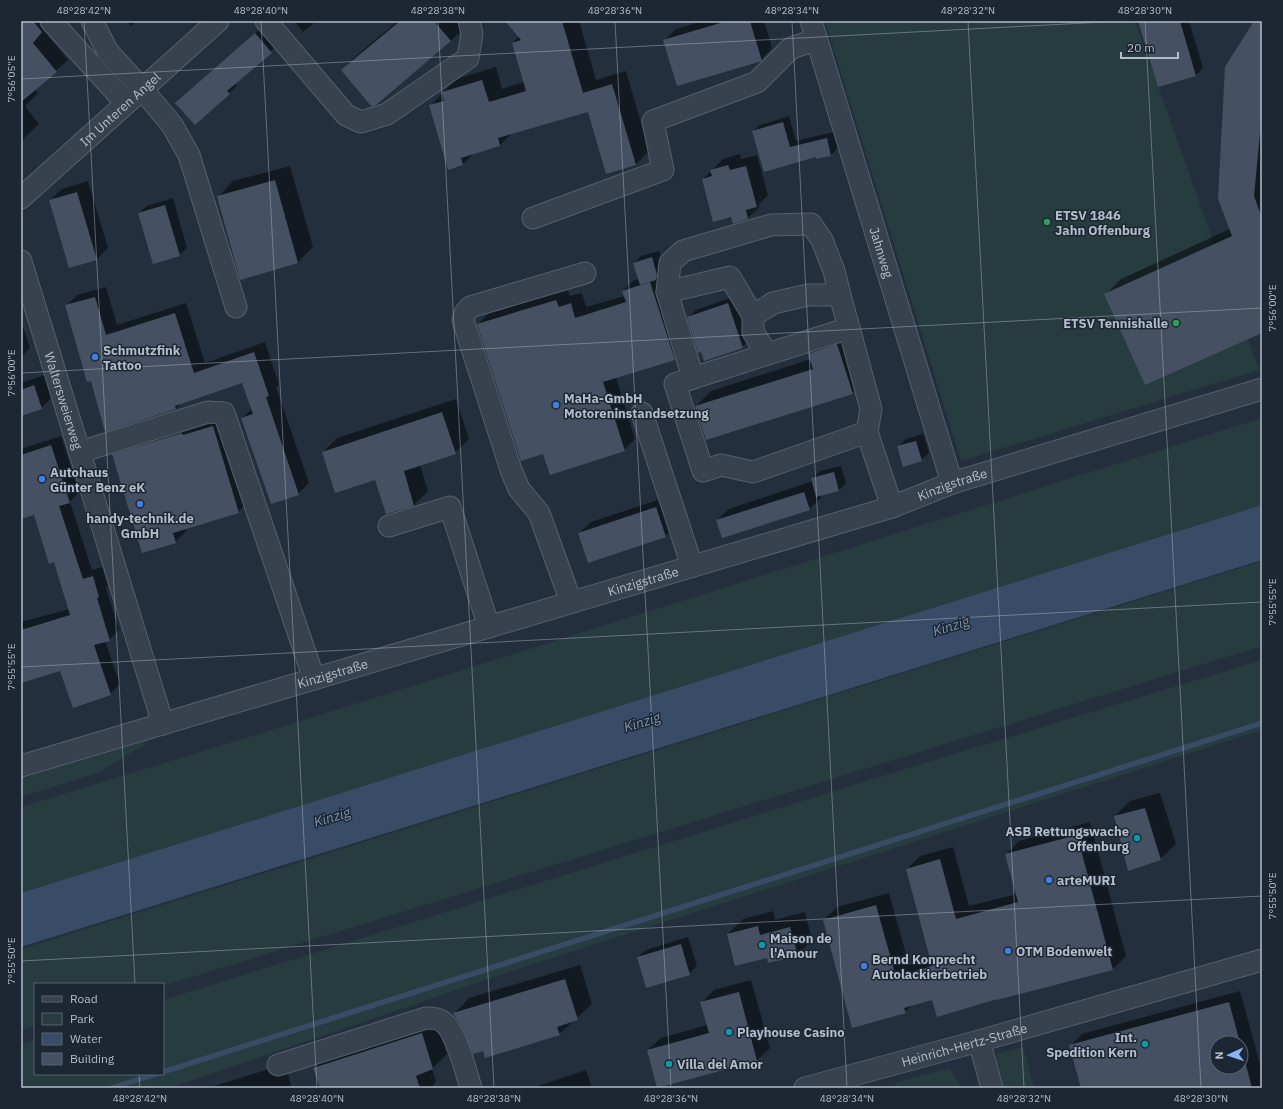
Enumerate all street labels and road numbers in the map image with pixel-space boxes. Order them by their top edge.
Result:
street label: Im Unteren Angel [76,68,165,150]
street label: Jahnweg [865,225,897,280]
street label: Waltersweierweg [40,350,86,452]
street label: Kinzigstraße [915,465,989,505]
street label: Kinzigstraße [606,563,681,600]
street label: Kinzigstraße [295,655,370,692]
street label: Heinrich-Hertz-Straße [899,1020,1029,1071]

